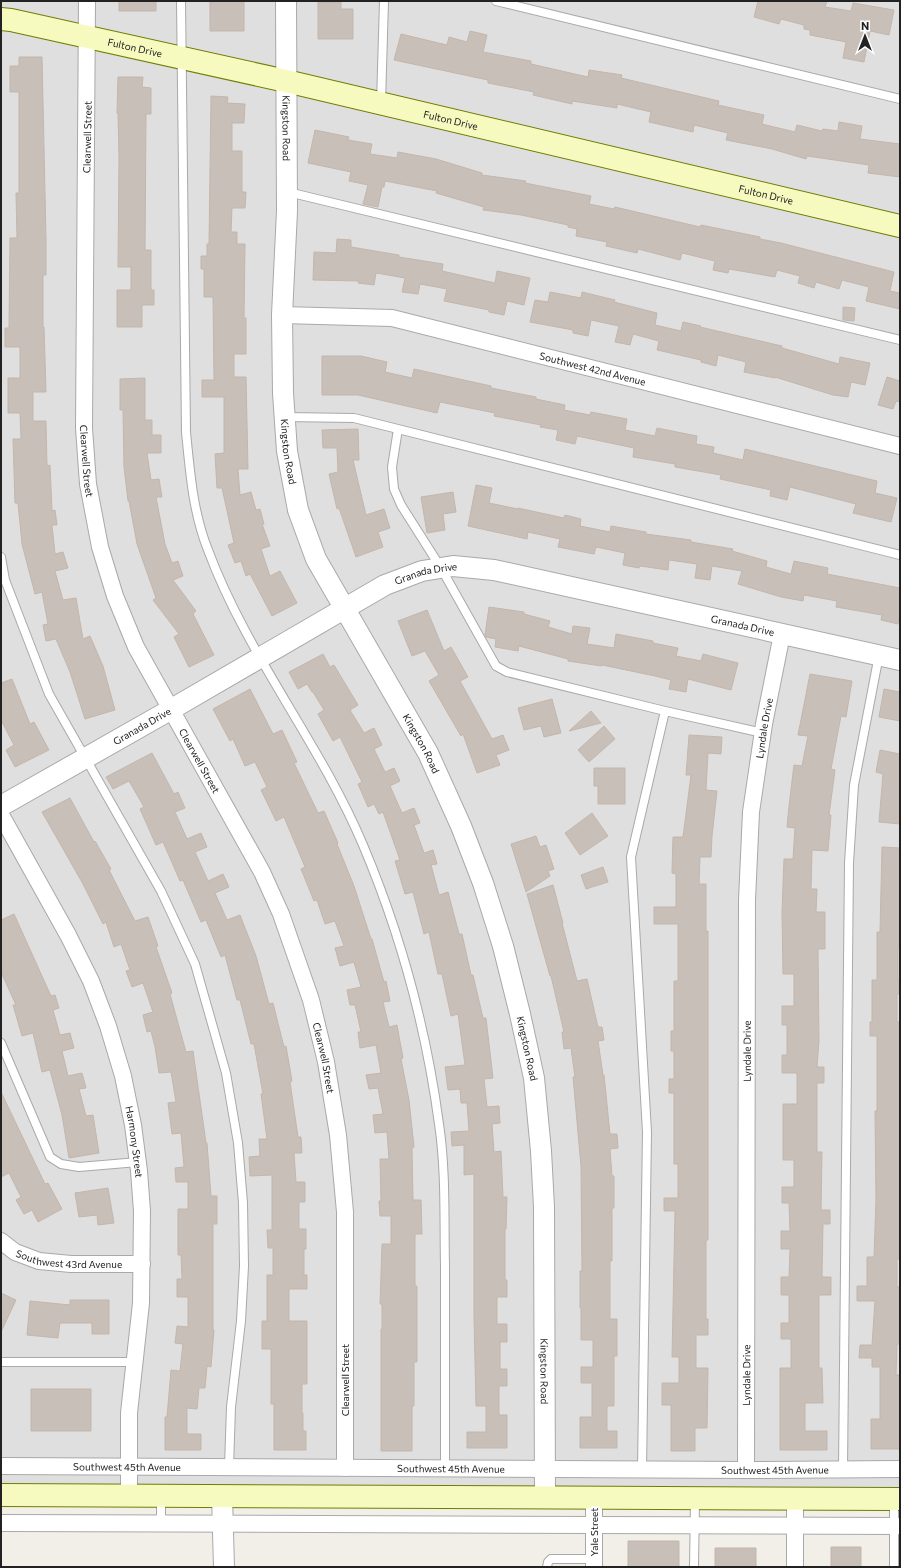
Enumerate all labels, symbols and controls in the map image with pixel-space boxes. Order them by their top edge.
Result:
north arrow [845,16,885,56]
text: N [861,19,869,32]
street label: Fulton Drive [107,36,163,59]
street label: Kingston Road [280,95,293,161]
street label: Clearwell Street [80,101,94,173]
street label: Fulton Drive [422,108,479,132]
street label: Fulton Drive [738,182,794,207]
street label: Southwest 42nd Avenue [538,349,647,388]
street label: Kingston Road [279,418,299,485]
street label: Clearwell Street [78,424,96,498]
street label: Granada Drive [393,560,458,587]
street label: Granada Drive [710,612,776,638]
street label: Lyndale Drive [753,697,775,759]
street label: Granada Drive [111,705,173,747]
street label: Kingston Road [401,711,442,775]
street label: Clearwell Street [177,726,223,795]
street label: Kingston Road [515,1015,540,1082]
street label: Lyndale Drive [741,1020,753,1082]
street label: Clearwell Street [311,1021,337,1094]
street label: Harmony Street [123,1105,145,1178]
street label: Southwest 43rd Avenue [14,1247,122,1270]
street label: Kingston Road [538,1338,551,1404]
street label: Clearwell Street [339,1344,351,1416]
street label: Lyndale Drive [740,1344,752,1406]
street label: Southwest 45th Avenue [73,1460,181,1473]
street label: Southwest 45th Avenue [397,1462,505,1475]
street label: Southwest 45th Avenue [721,1463,829,1476]
street label: Yale Street [588,1508,600,1556]

